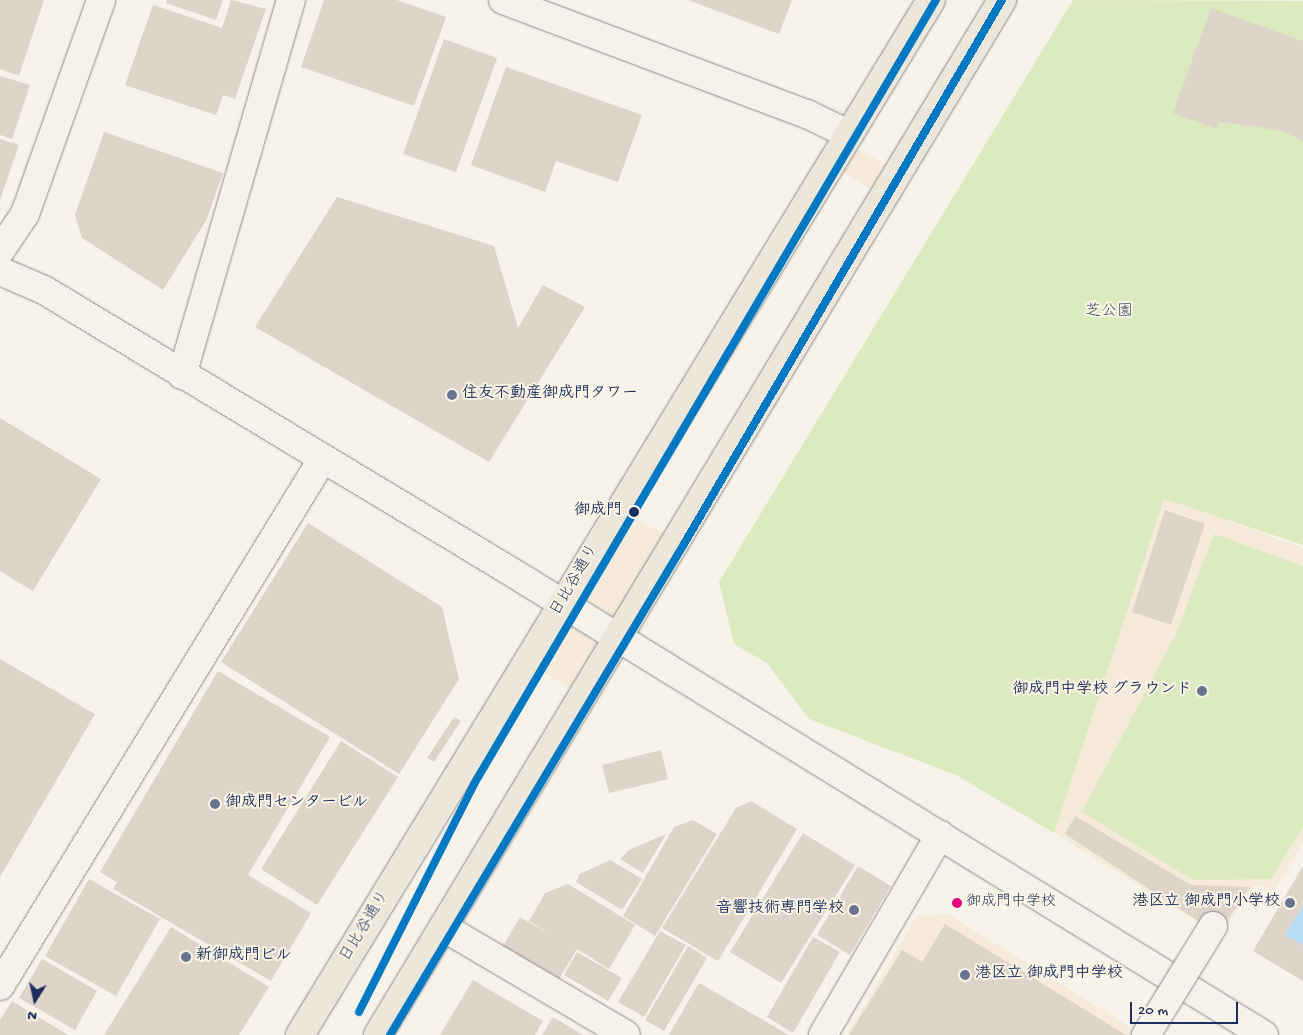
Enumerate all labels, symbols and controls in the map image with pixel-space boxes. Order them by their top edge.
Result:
park label: 芝公園 [1085,303,1133,323]
place label: 住友不動産御成門タワー [462,385,638,405]
marker: 住友不動産御成門タワー [446,389,458,401]
place label: 御成門 [574,502,622,522]
marker: 御成門 [625,503,643,521]
street label: 日比谷通り [548,542,604,620]
place label: 御成門中学校 グラウンド [1012,681,1192,701]
marker: 御成門中学校 グラウンド [1196,685,1208,697]
place label: 御成門センタービル [225,794,369,814]
marker: 御成門センタービル [209,798,221,810]
street label: 日比谷通り [337,888,395,966]
place label: 港区立 御成門小学校 [1132,893,1280,913]
place label: 御成門中学校 [966,894,1056,912]
marker: 港区立 御成門小学校 [1284,897,1296,909]
marker: 御成門中学校 [952,898,962,908]
place label: 音響技術専門学校 [716,900,844,920]
marker: 音響技術専門学校 [848,904,860,916]
place label: 新御成門ビル [196,947,292,967]
marker: 新御成門ビル [180,951,192,963]
place label: 港区立 御成門中学校 [975,965,1123,985]
marker: 港区立 御成門中学校 [959,969,971,981]
north arrow [10,975,60,1025]
scale bar [1133,992,1240,1024]
text: 20 m [1138,1002,1168,1020]
text: N [26,1006,38,1024]

